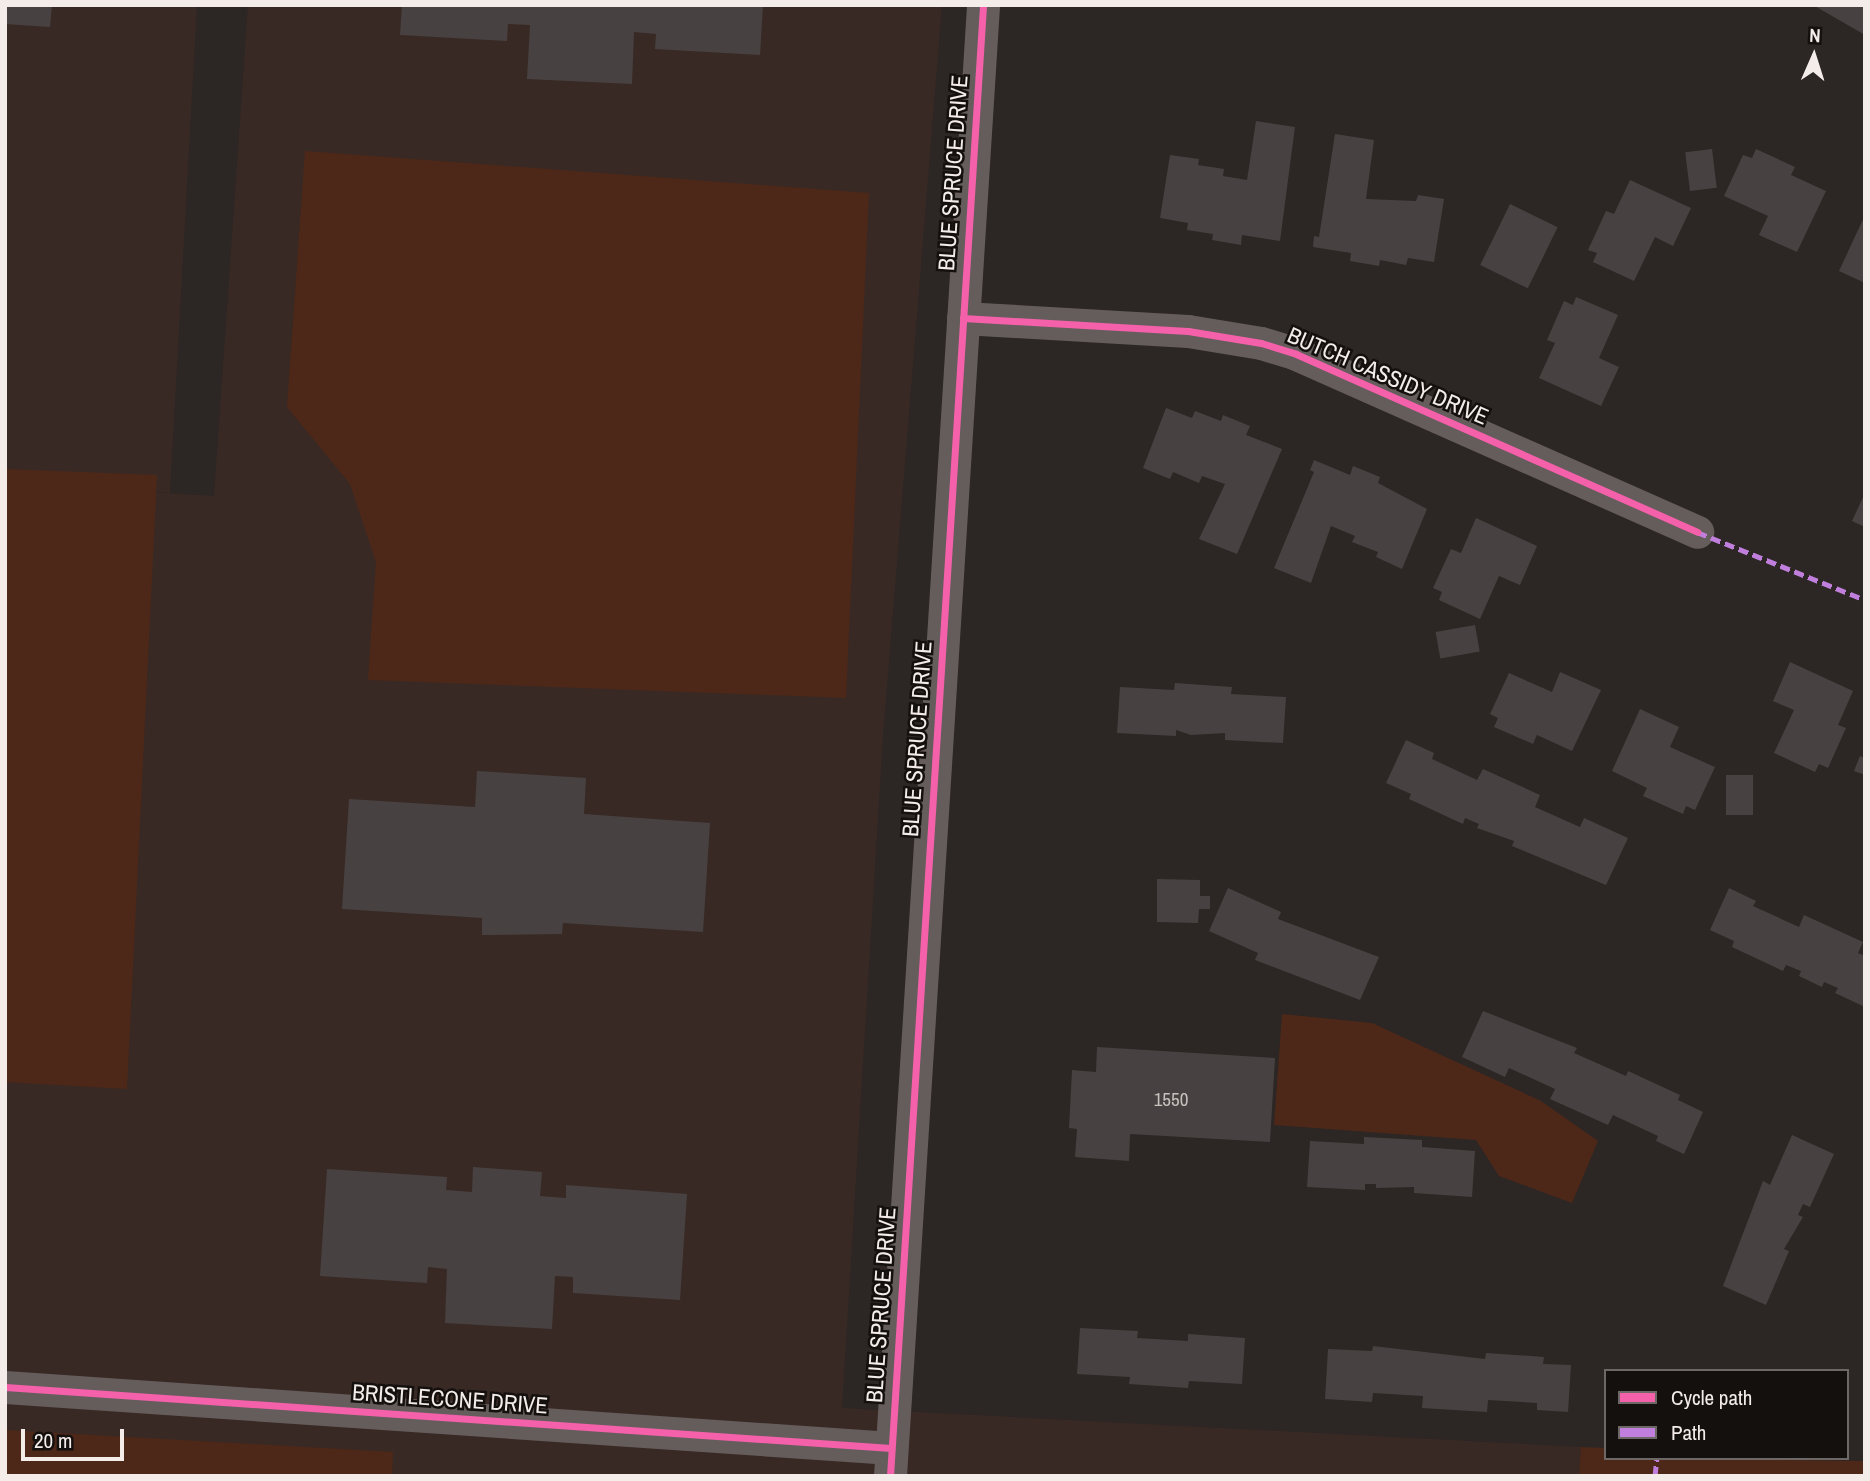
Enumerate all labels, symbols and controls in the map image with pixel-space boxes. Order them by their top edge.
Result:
north arrow [1779,21,1849,91]
text: N [1809,22,1821,48]
street label: BLUE SPRUCE DRIVE [932,74,974,272]
street label: BUTCH CASSIDY DRIVE [1283,321,1493,431]
street label: BLUE SPRUCE DRIVE [896,640,938,838]
house number: 1550 [1154,1089,1188,1111]
street label: BLUE SPRUCE DRIVE [860,1206,902,1404]
legend [1604,1369,1849,1460]
street label: BRISTLECONE DRIVE [351,1378,549,1420]
text: Cycle path [1671,1383,1752,1412]
scale bar [24,1414,128,1458]
text: Path [1671,1418,1706,1447]
text: 20 m [34,1426,72,1455]

